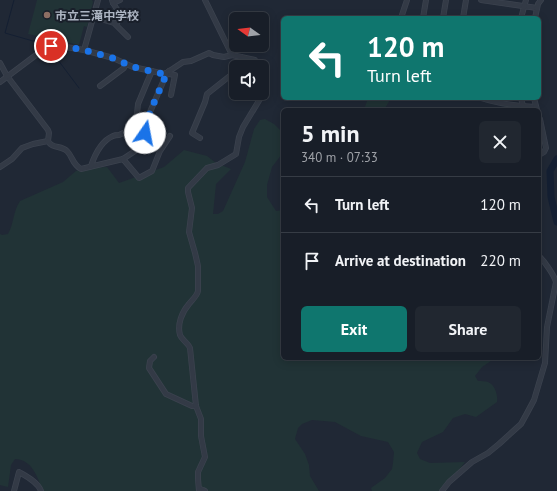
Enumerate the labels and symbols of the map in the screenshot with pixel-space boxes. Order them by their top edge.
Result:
place label: 市立三滝中学校 [55,8,139,23]
marker: 市立三滝中学校 [42,10,52,20]
north arrow [229,12,269,52]
pin [34,29,68,63]
position arrow [124,112,166,154]

